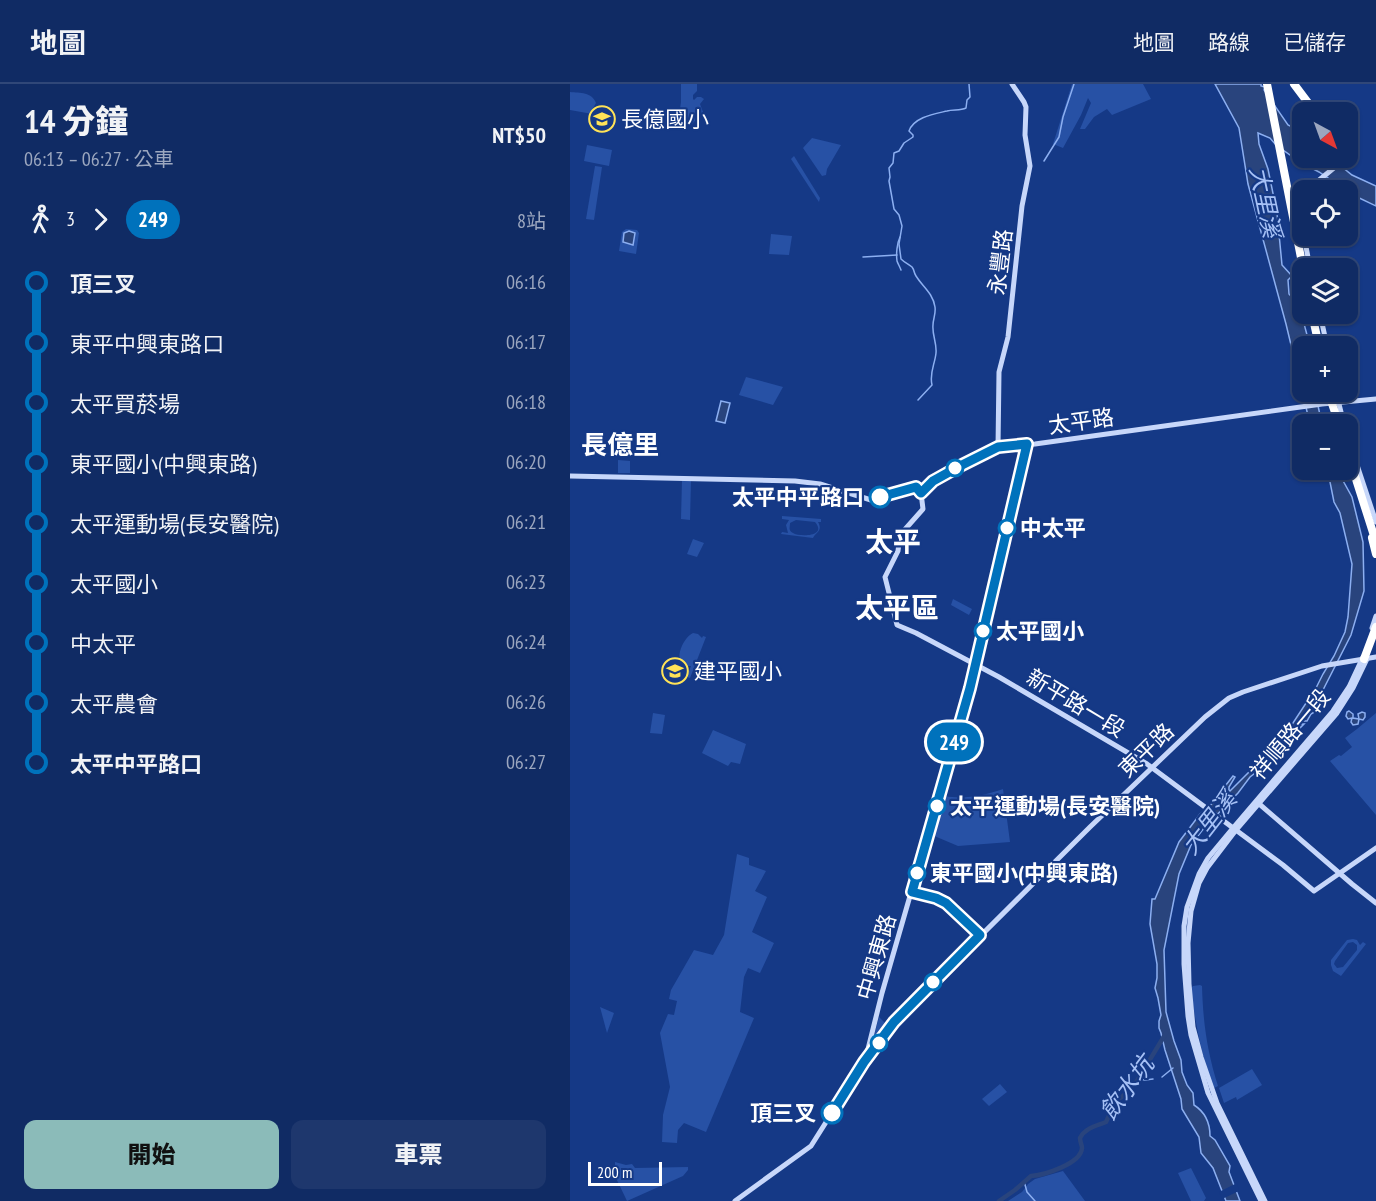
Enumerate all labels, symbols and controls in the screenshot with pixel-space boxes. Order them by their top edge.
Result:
text: 地圖 [30,24,86,61]
text: 地圖 [1133,29,1175,56]
text: 路線 [1208,29,1250,56]
text: 已儲存 [1283,29,1346,56]
text: 14 分鐘 [24,99,128,142]
north arrow [1292,102,1358,168]
map controls [1292,102,1358,480]
school or university icon: 長億國小 [587,104,617,134]
place label: 長億國小 [621,105,709,133]
text: NT$50 [492,121,546,149]
text: 06:13 – 06:27 · 公車 [24,146,174,172]
water label: 大里溪 [1243,163,1289,243]
button: locate [1292,180,1358,246]
icon: walk [24,203,57,236]
icon: forward [84,203,117,236]
text: 3 [66,206,75,232]
text: 249 [138,206,168,233]
text: 8站 [517,208,546,234]
street label: 永豐路 [982,228,1018,296]
button: layers [1292,258,1358,324]
text: 06:16 [506,269,546,295]
text: 頂三叉 [70,270,136,298]
text: 06:17 [506,329,546,355]
text: 東平中興東路口 [70,330,224,358]
button: + [1292,336,1358,402]
text: 06:18 [506,389,546,415]
text: 太平買菸場 [70,390,180,418]
street label: 太平路 [1046,403,1116,439]
button: − [1292,414,1358,480]
district label: 長億里 [581,428,659,461]
text: 06:20 [506,449,546,475]
text: 東平國小(中興東路) [70,450,256,478]
unlabelled marker [946,459,964,477]
place label: 太平中平路口 [732,483,864,511]
marker: 太平中平路口 [869,486,891,508]
text: 06:21 [506,509,546,535]
text: 太平運動場(長安醫院) [70,510,278,538]
place label: 中太平 [1020,514,1086,542]
marker: 中太平 [998,519,1016,537]
district label: 太平 [865,523,921,560]
text: 06:23 [506,569,546,595]
text: 太平國小 [70,570,158,598]
district label: 太平區 [855,589,939,626]
place label: 太平國小 [996,617,1084,645]
marker: 太平國小 [974,622,992,640]
text: 06:24 [506,629,546,655]
text: 中太平 [70,630,136,658]
school or university icon: 建平國小 [660,656,690,686]
place label: 建平國小 [694,657,782,685]
street label: 新平路一段 [1022,663,1130,743]
street label: 祥順路一段 [1244,683,1336,785]
text: 06:26 [506,689,546,715]
text: 太平農會 [70,690,158,718]
street label: 東平路 [1113,717,1179,783]
line badge: 249 [920,722,988,762]
text: 249 [939,729,969,756]
text: 06:27 [506,749,546,775]
text: 太平中平路口 [70,750,202,778]
water label: 大里溪 [1174,782,1245,861]
place label: 太平運動場(長安醫院) [950,792,1160,820]
marker: 太平運動場(長安醫院) [928,797,946,815]
place label: 東平國小(中興東路) [930,859,1118,887]
marker: 東平國小(中興東路) [908,864,926,882]
street label: 中興東路 [850,911,902,1003]
unlabelled marker [924,973,942,991]
unlabelled marker [870,1034,888,1052]
water label: 飲水坑 [1093,1047,1162,1126]
place label: 頂三叉 [750,1099,816,1127]
marker: 頂三叉 [821,1102,843,1124]
button: 開始 [24,1120,279,1189]
button: 車票 [291,1120,546,1189]
scale bar [588,1159,662,1186]
text: 200 m [597,1162,632,1182]

